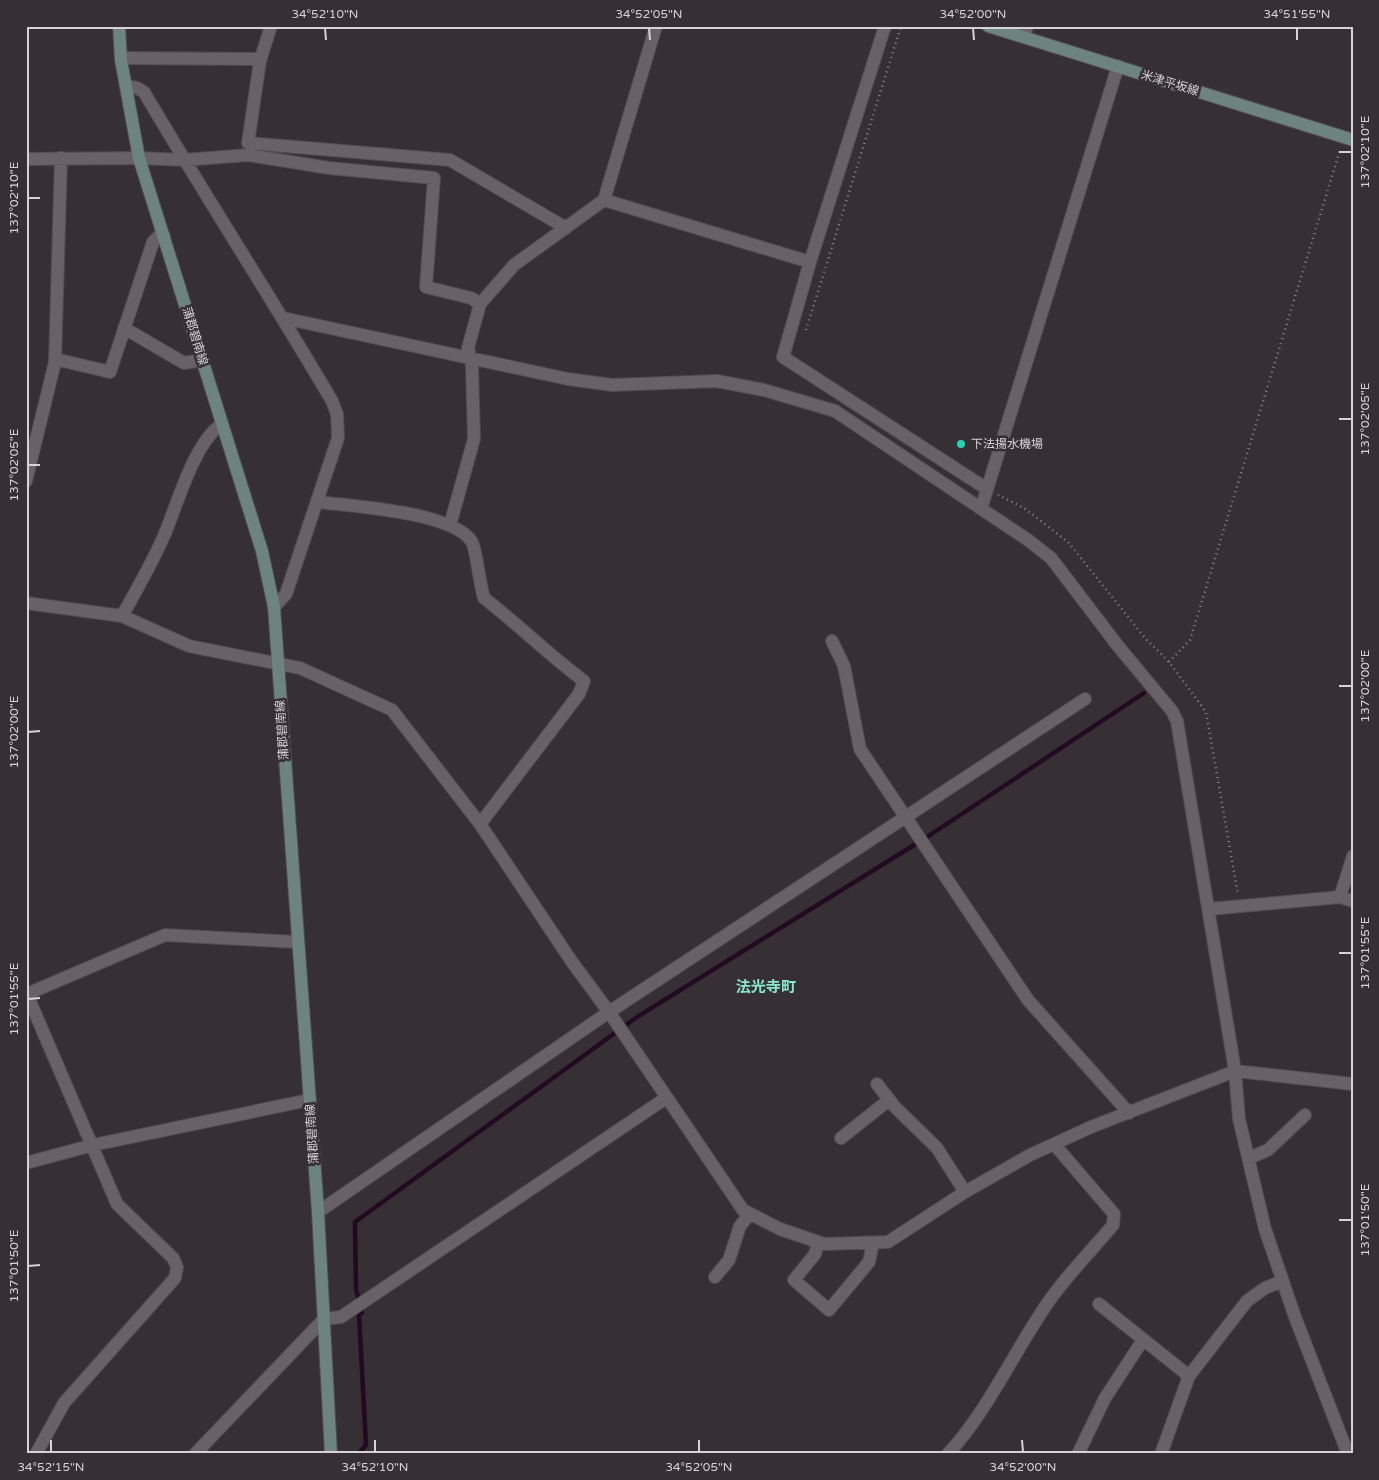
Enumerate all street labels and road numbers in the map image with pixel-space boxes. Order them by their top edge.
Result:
street label: 米津平坂線 [1139,68,1201,98]
street label: 蒲郡碧南線 [180,305,210,367]
street label: 蒲郡碧南線 [273,700,291,760]
street label: 蒲郡碧南線 [303,1104,321,1164]

